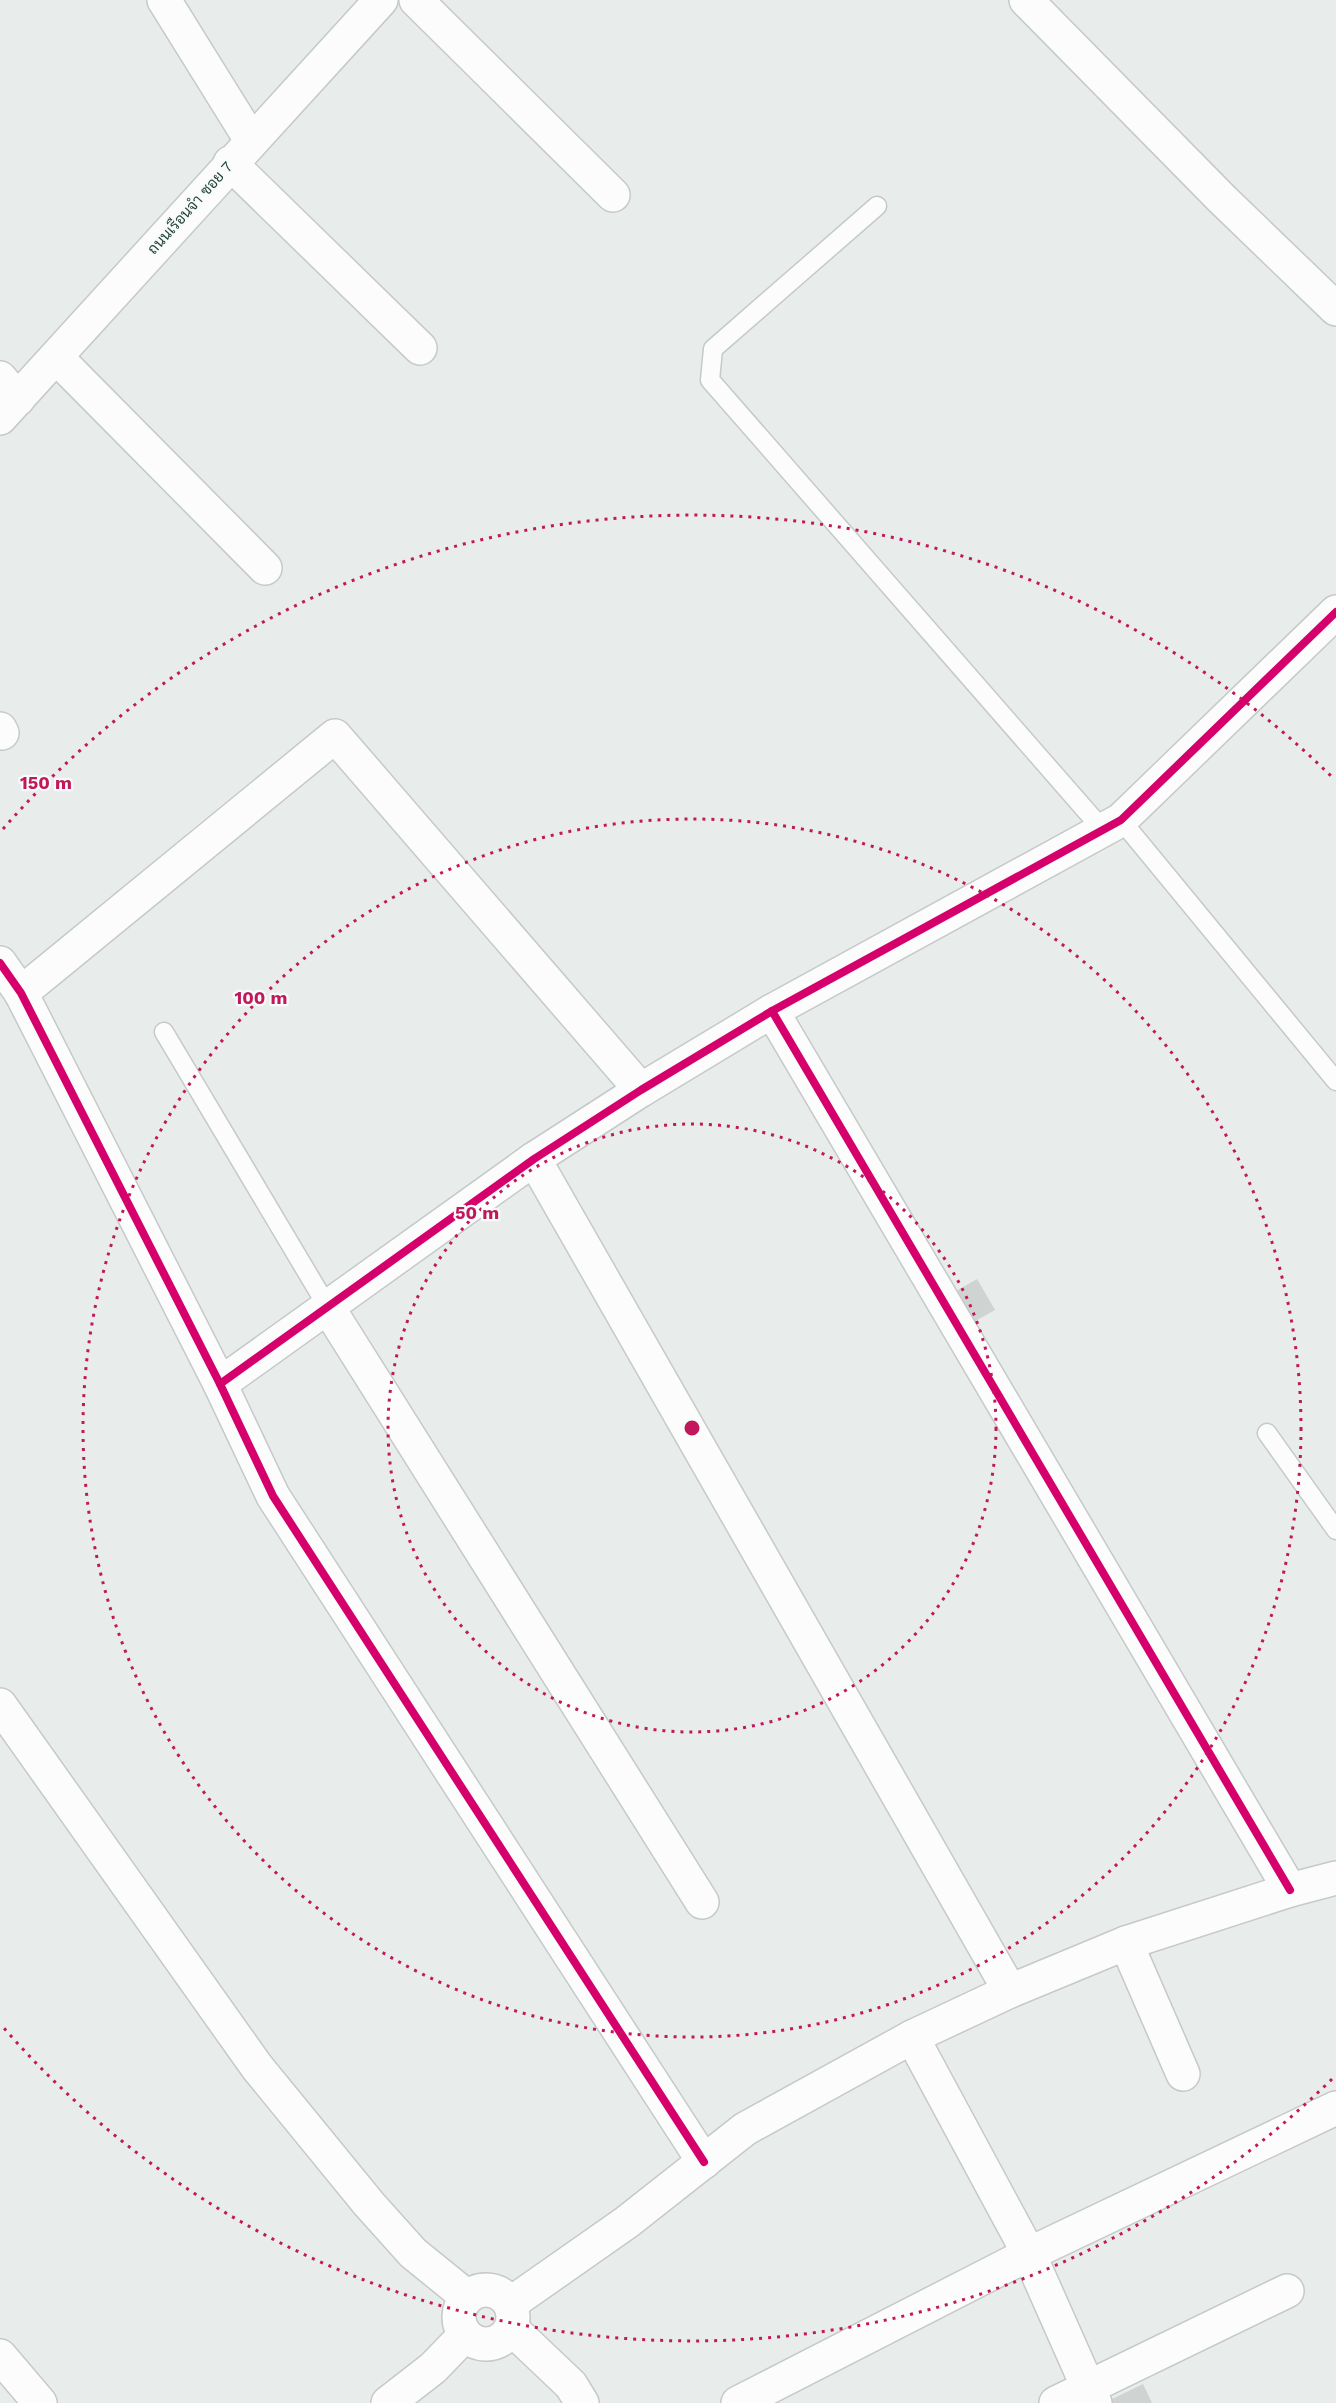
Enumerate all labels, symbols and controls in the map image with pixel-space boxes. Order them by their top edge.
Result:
street label: ถนนเรือนจำ ซอย 7 [143,157,236,258]
text: 150 m [20,772,72,793]
text: 100 m [234,987,288,1008]
text: 50 m [455,1202,499,1223]
centre of rings [682,1418,702,1438]

